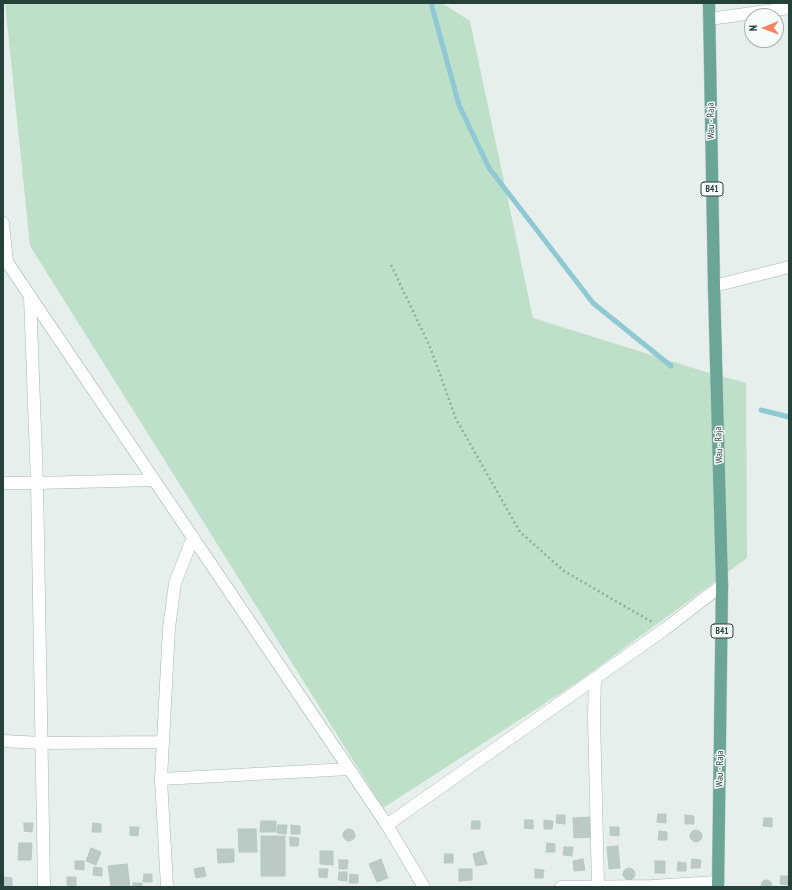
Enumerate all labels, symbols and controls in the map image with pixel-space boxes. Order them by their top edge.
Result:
north arrow [744,8,784,48]
text: N [746,25,760,31]
street label: Wau - Raja [705,102,717,140]
road number: B41 [701,182,723,196]
street label: Wau - Raja [712,426,726,464]
road number: B41 [711,624,733,638]
street label: Wau - Raja [714,750,726,788]

